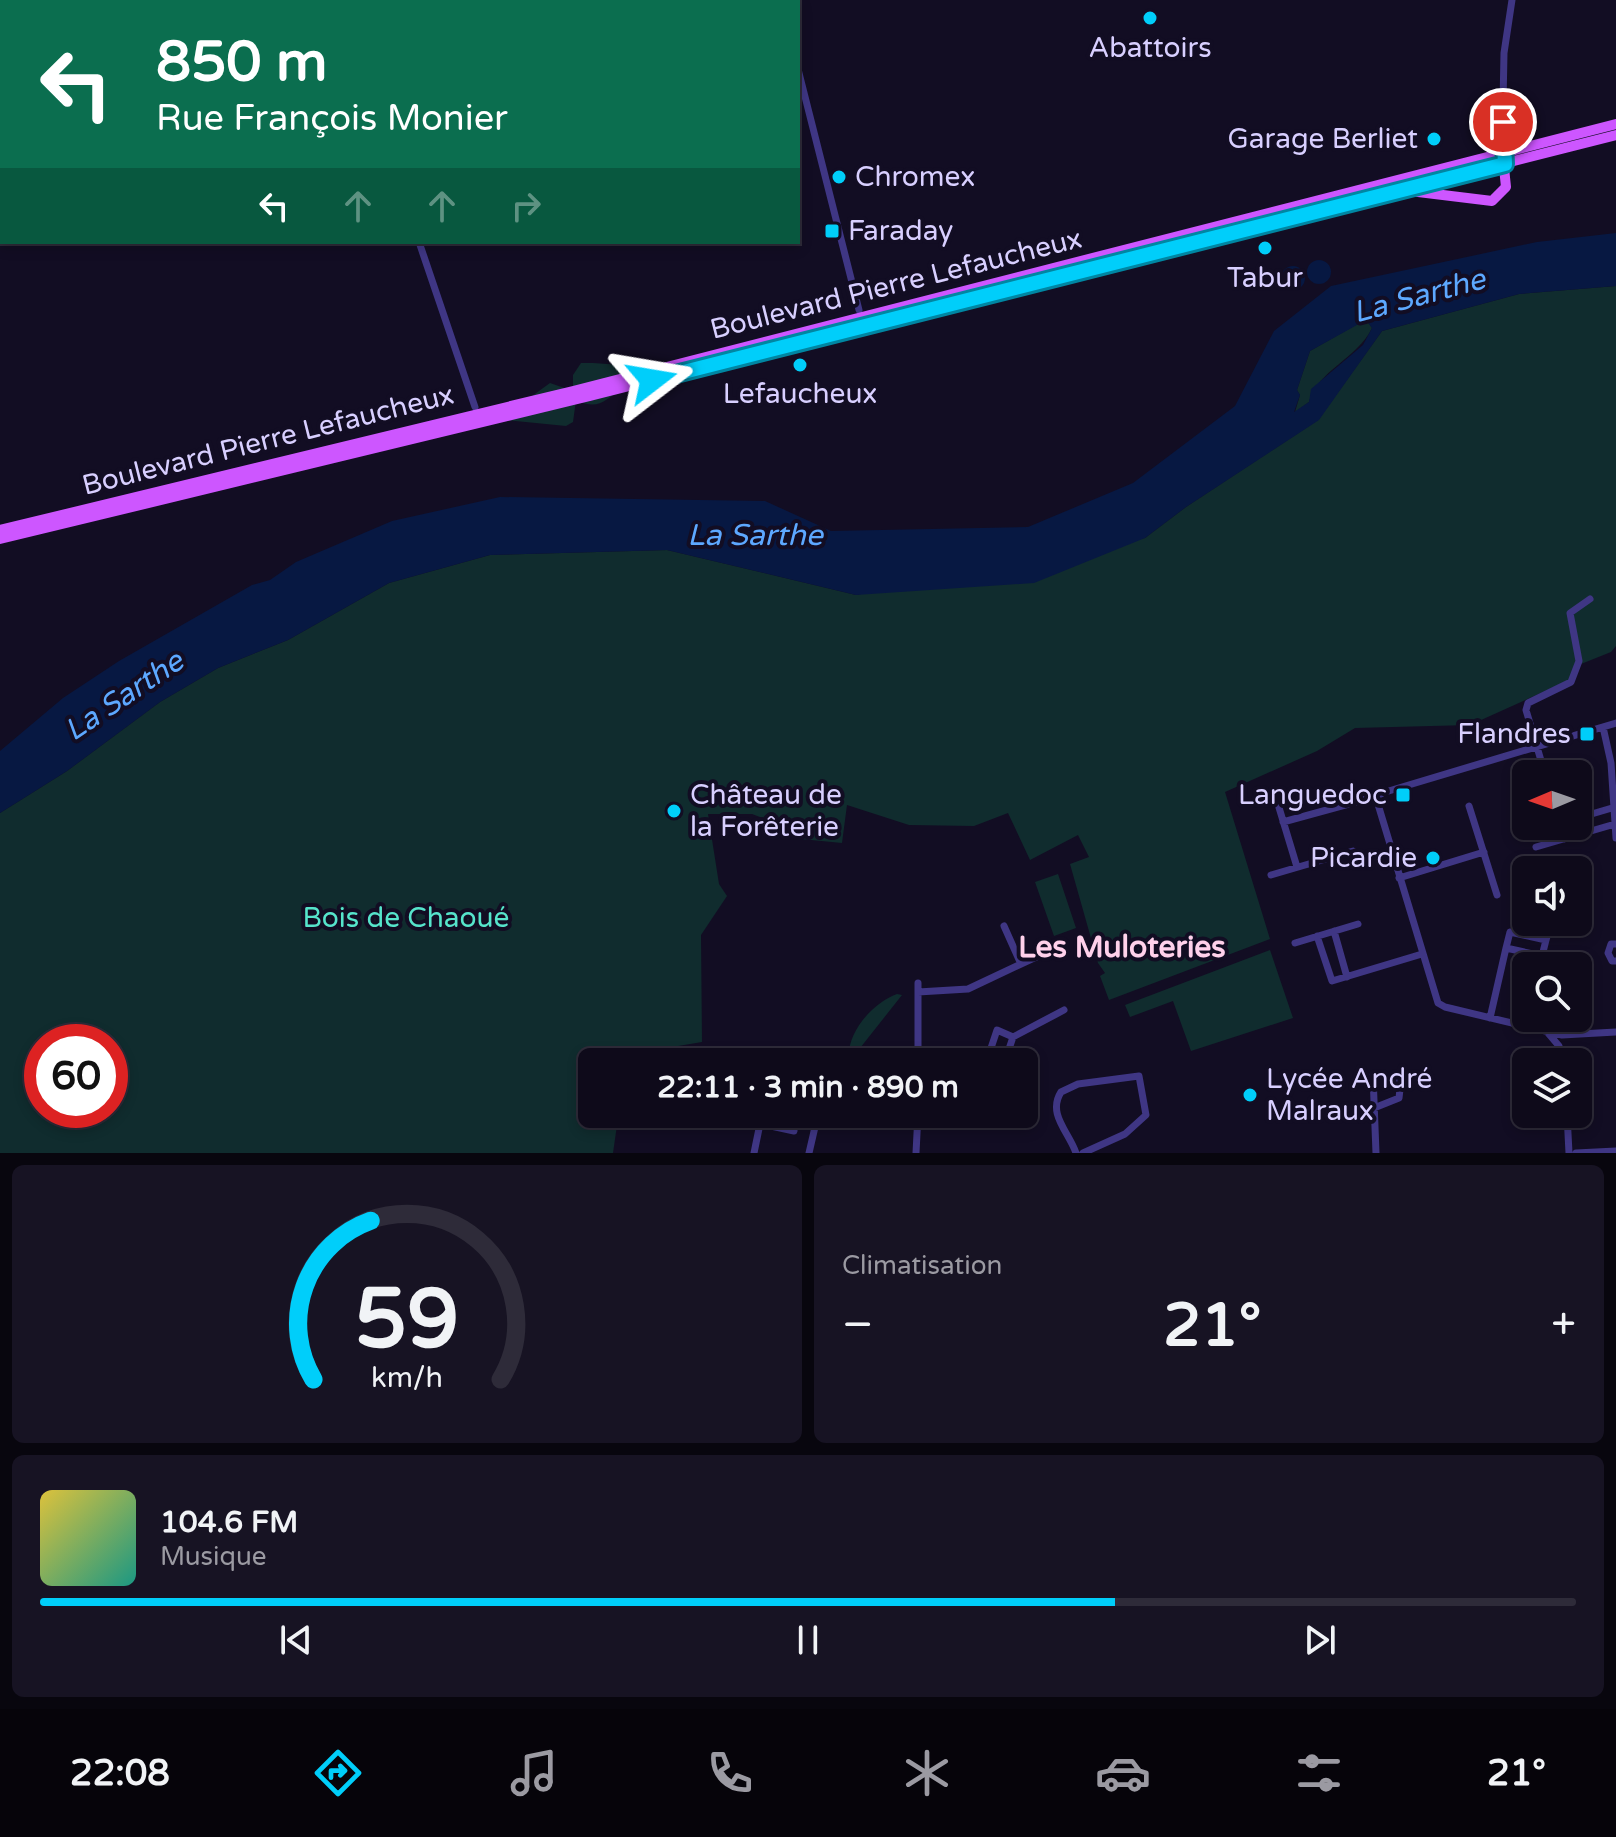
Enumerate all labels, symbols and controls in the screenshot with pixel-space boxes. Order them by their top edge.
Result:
marker: Abattoirs [1141,9,1159,27]
text: 850 m [156,29,327,96]
place label: Abattoirs [1088,31,1212,65]
icon: left [24,32,128,136]
pin [1469,88,1537,156]
text: Rue François Monier [156,97,508,140]
icon: arrive [1481,100,1525,144]
place label: Garage Berliet [1227,122,1418,156]
marker: Garage Berliet [1425,130,1443,148]
place label: Chromex [855,160,975,194]
marker: Chromex [830,168,848,186]
icon: left [252,184,296,228]
icon: ahead [336,184,380,228]
icon: ahead [420,184,464,228]
icon: right [504,184,548,228]
place label: Faraday [848,214,953,248]
street label: Boulevard Pierre Lefaucheux [707,221,1085,347]
marker: Faraday [823,222,841,240]
marker: Tabur [1256,239,1274,257]
water label: La Sarthe [1349,260,1491,331]
place label: Tabur [1227,261,1303,295]
position arrow [610,338,694,422]
marker: Lefaucheux [791,356,809,374]
street label: Boulevard Pierre Lefaucheux [79,377,457,503]
place label: Lefaucheux [723,377,877,411]
water label: La Sarthe [687,517,825,554]
water label: La Sarthe [57,642,192,749]
place label: Flandres [1457,717,1571,751]
marker: Flandres [1578,725,1596,743]
north arrow [1512,760,1592,840]
map controls [1512,760,1592,1128]
place label: Château de la Forêterie [690,778,842,844]
place label: Languedoc [1238,778,1387,812]
marker: Languedoc [1394,786,1412,804]
marker: Château de la Forêterie [665,802,683,820]
place label: Picardie [1310,841,1417,875]
marker: Picardie [1424,849,1442,867]
button: sound [1512,856,1592,936]
park label: Bois de Chaoué [303,901,509,935]
district label: Les Muloteries [1018,929,1226,966]
button: search [1512,952,1592,1032]
speed limit sign: 60 [24,1024,128,1128]
button: layers [1512,1048,1592,1128]
place label: Lycée André Malraux [1266,1062,1432,1128]
text: 22:11 · 3 min · 890 m [657,1069,959,1106]
marker: Lycée André Malraux [1241,1086,1259,1104]
text: Climatisation [842,1250,1002,1281]
text: 59 [355,1270,459,1370]
text: 21° [1163,1290,1261,1362]
text: − [842,1299,873,1352]
text: + [1551,1299,1576,1352]
text: km/h [371,1361,443,1395]
text: 104.6 FM [160,1504,298,1541]
text: Musique [160,1541,267,1572]
icon: previous [274,1618,318,1662]
icon: pause [786,1618,830,1662]
icon: next [1298,1618,1342,1662]
icon: directions [310,1745,366,1801]
icon: music [506,1745,562,1801]
icon: phone [702,1745,758,1801]
icon: climate [899,1745,955,1801]
icon: car [1095,1745,1151,1801]
icon: filters [1291,1745,1347,1801]
text: 22:08 [70,1752,170,1795]
text: 21° [1487,1752,1546,1795]

